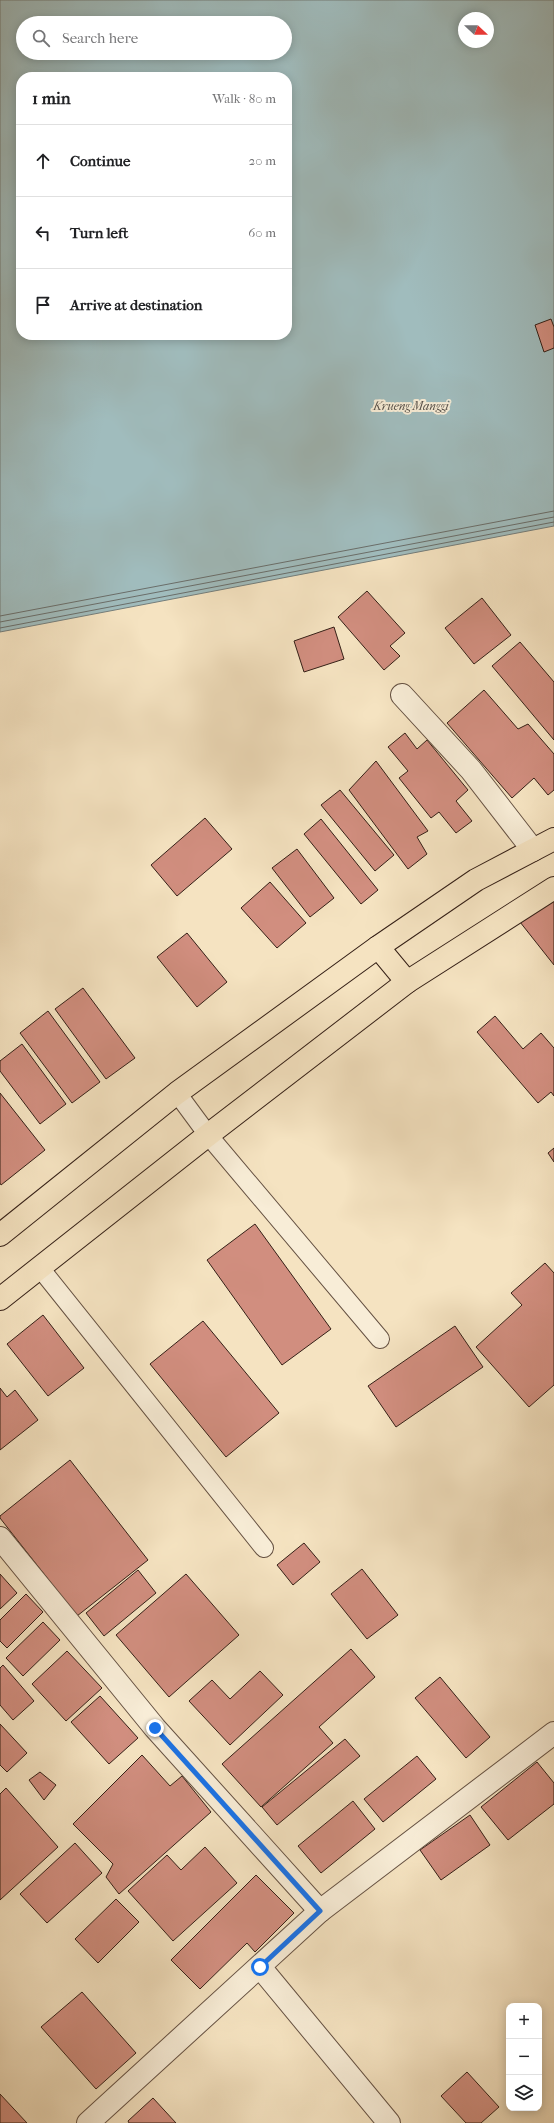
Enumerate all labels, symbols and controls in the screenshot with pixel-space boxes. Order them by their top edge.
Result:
north arrow [458,12,494,48]
search box [16,16,292,60]
icon: search [30,27,52,49]
text: Search here [62,29,138,47]
text: 1 min [32,88,71,108]
text: Walk · 80 m [212,91,276,106]
icon: ahead [32,150,54,172]
text: Continue [70,152,130,170]
text: 20 m [249,153,276,168]
icon: left [32,222,54,244]
text: Turn left [70,224,128,242]
text: 60 m [248,225,276,240]
icon: arrive [32,294,54,316]
text: Arrive at destination [70,296,202,314]
water label: Krueng Manggi [372,399,450,413]
route end [146,1719,164,1737]
route start [251,1958,269,1976]
map controls [506,2003,542,2111]
button: + [506,2003,542,2039]
button: − [506,2039,542,2075]
button: layers [506,2075,542,2111]

